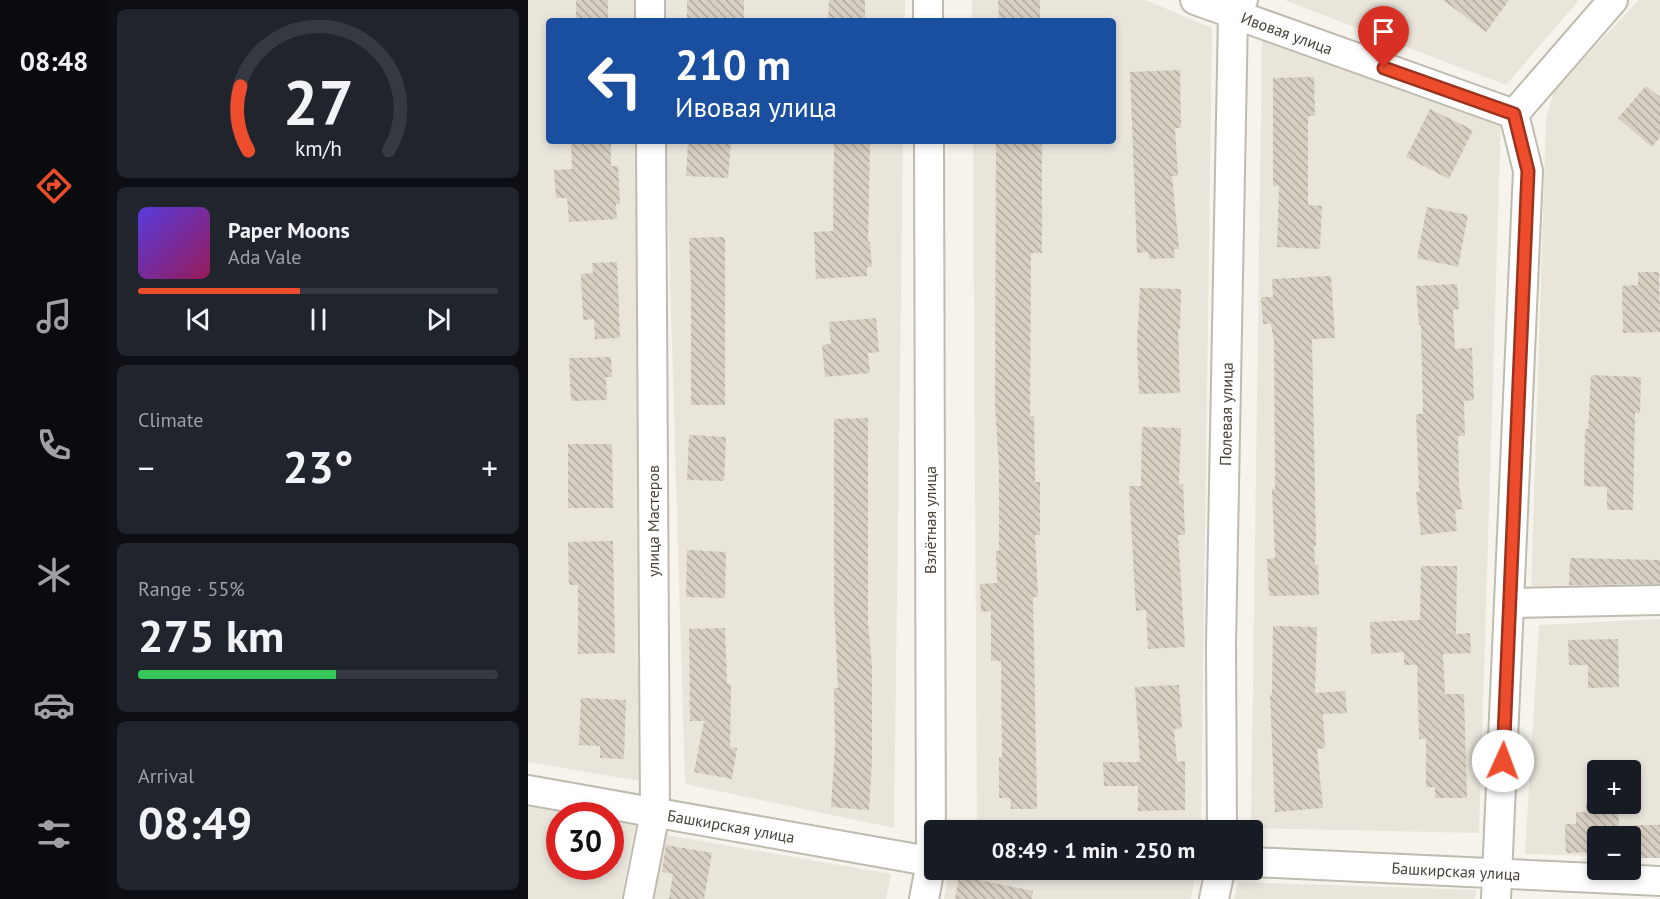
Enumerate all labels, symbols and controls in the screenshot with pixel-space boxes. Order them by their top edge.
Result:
pin [1358,6,1409,68]
street label: Ивовая улица [1238,7,1336,59]
icon: arrive [1367,15,1400,48]
text: 210 m [675,37,791,92]
icon: left [576,42,654,120]
text: 08:48 [20,44,88,78]
text: 27 [283,61,353,142]
text: Ивовая улица [675,90,837,124]
text: km/h [294,134,341,162]
icon: directions [33,165,75,207]
text: Paper Moons [228,216,350,244]
text: Ada Vale [228,244,301,270]
icon: music [33,295,75,337]
icon: previous [182,303,215,336]
icon: pause [302,303,335,336]
icon: next [422,303,455,336]
street label: Полевая улица [1215,362,1237,466]
text: Climate [138,407,204,433]
icon: phone [33,424,75,466]
text: 23° [283,437,353,495]
text: − [138,446,155,489]
text: + [481,446,498,489]
street label: улица Мастеров [643,465,663,577]
street label: Взлётная улица [920,466,940,574]
icon: climate [33,554,75,596]
text: Range · 55% [138,576,245,602]
text: 275 km [138,606,284,664]
icon: car [33,684,75,726]
position arrow [1471,729,1535,793]
map controls [1587,760,1641,880]
button: + [1587,760,1641,814]
text: Arrival [138,763,194,789]
text: 08:49 [138,793,252,851]
speed limit sign: 30 [546,802,624,880]
street label: Башкирская улица [666,805,796,847]
icon: filters [33,813,75,855]
button: − [1587,826,1641,880]
text: 08:49 · 1 min · 250 m [992,836,1195,864]
street label: Башкирская улица [1391,858,1521,884]

